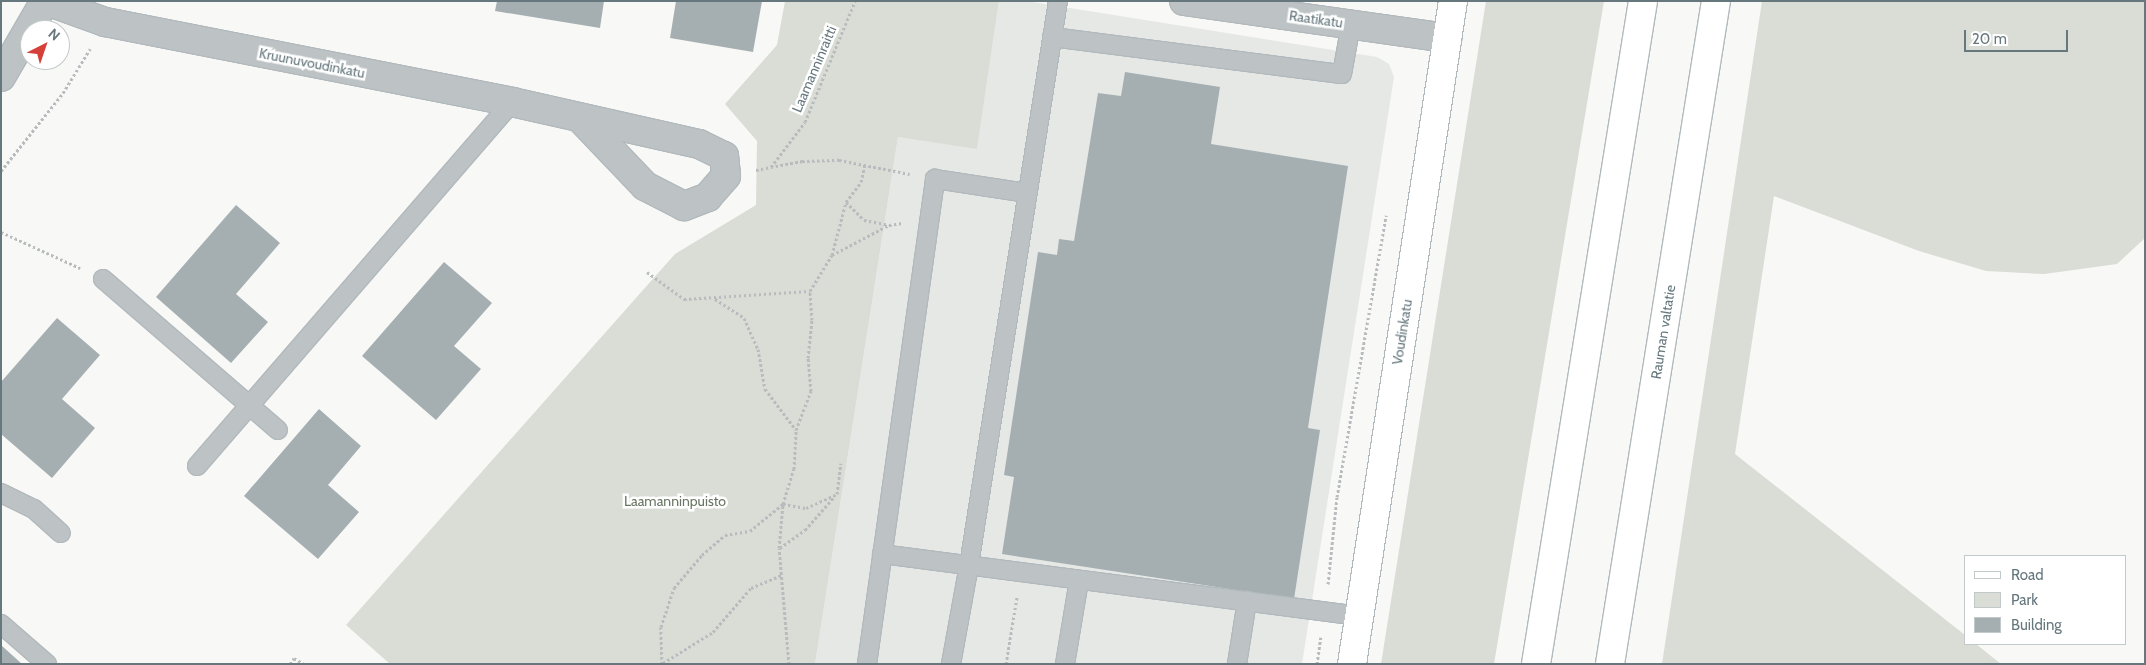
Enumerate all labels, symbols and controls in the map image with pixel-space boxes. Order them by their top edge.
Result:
street label: Raatikatu [1288,7,1344,31]
north arrow [20,20,70,70]
scale bar [1966,20,2070,52]
street label: Laamanninraitti [788,23,840,115]
text: N [45,24,64,44]
text: 20 m [1972,30,2007,48]
street label: Kruunuvoudinkatu [258,45,366,81]
street label: Rauman valtatie [1647,284,1679,380]
street label: Voudinkatu [1389,298,1415,366]
park label: Laamanninpuisto [624,493,726,509]
legend [1964,555,2126,645]
text: Road [2011,566,2044,584]
text: Park [2011,591,2038,609]
text: Building [2011,616,2062,634]

